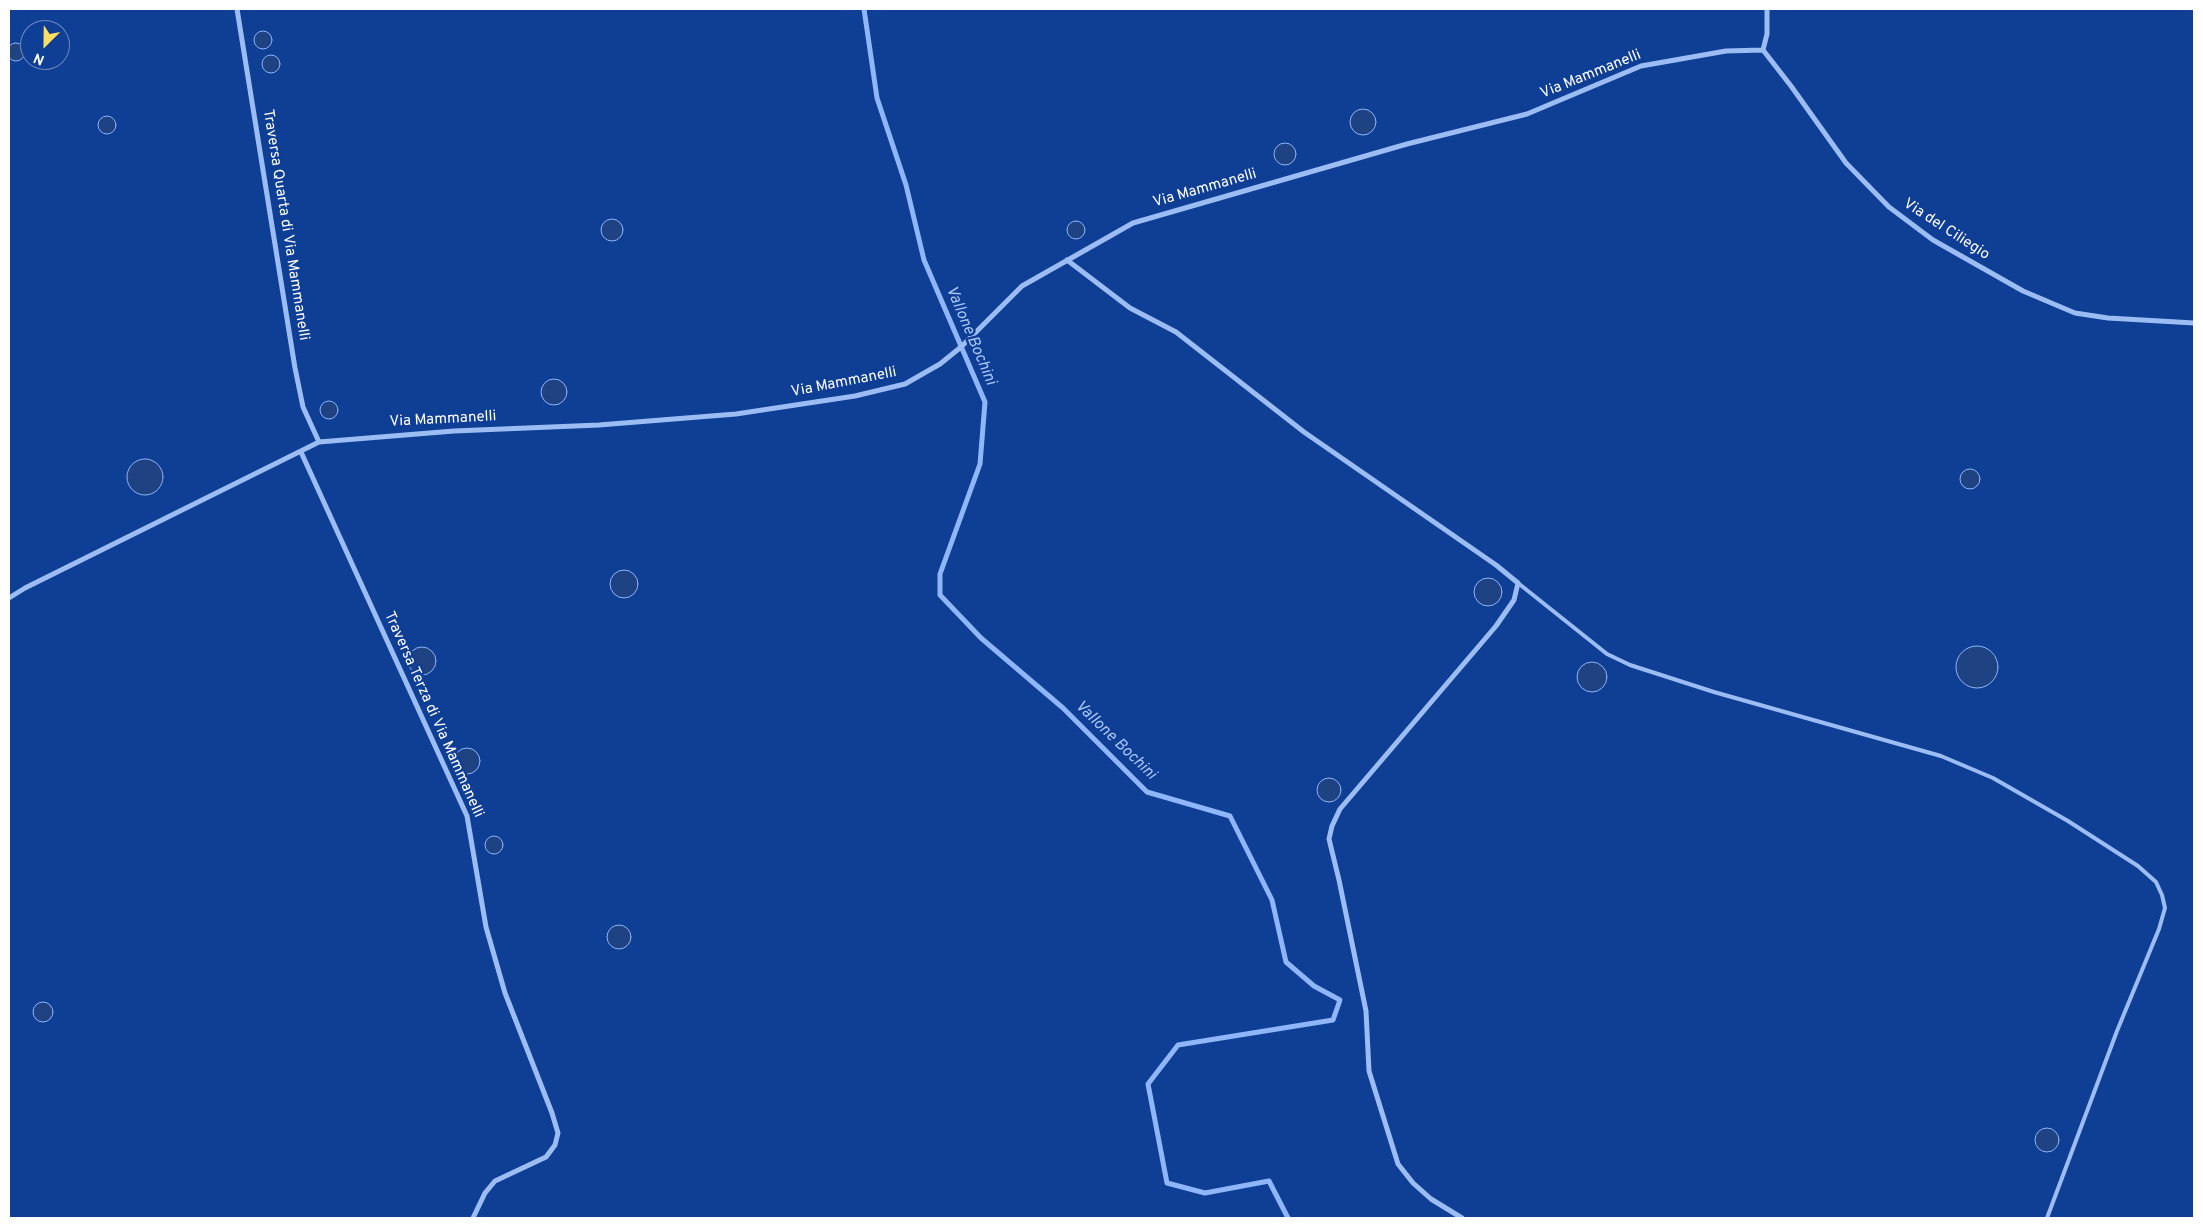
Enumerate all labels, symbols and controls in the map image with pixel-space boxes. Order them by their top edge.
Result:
north arrow [20,20,70,70]
street label: Via Mammanelli [1538,47,1644,103]
text: N [31,49,47,68]
street label: Traversa Quarta di Via Mammanelli [258,108,312,342]
street label: Via Mammanelli [1151,166,1259,212]
street label: Via del Ciliegio [1900,195,1992,265]
water label: Vallone Bochini [940,284,1000,388]
street label: Via Mammanelli [790,364,898,402]
street label: Via Mammanelli [389,408,497,432]
street label: Traversa Terza di Via Mammanelli [379,609,487,821]
water label: Vallone Bochini [1070,697,1160,785]

